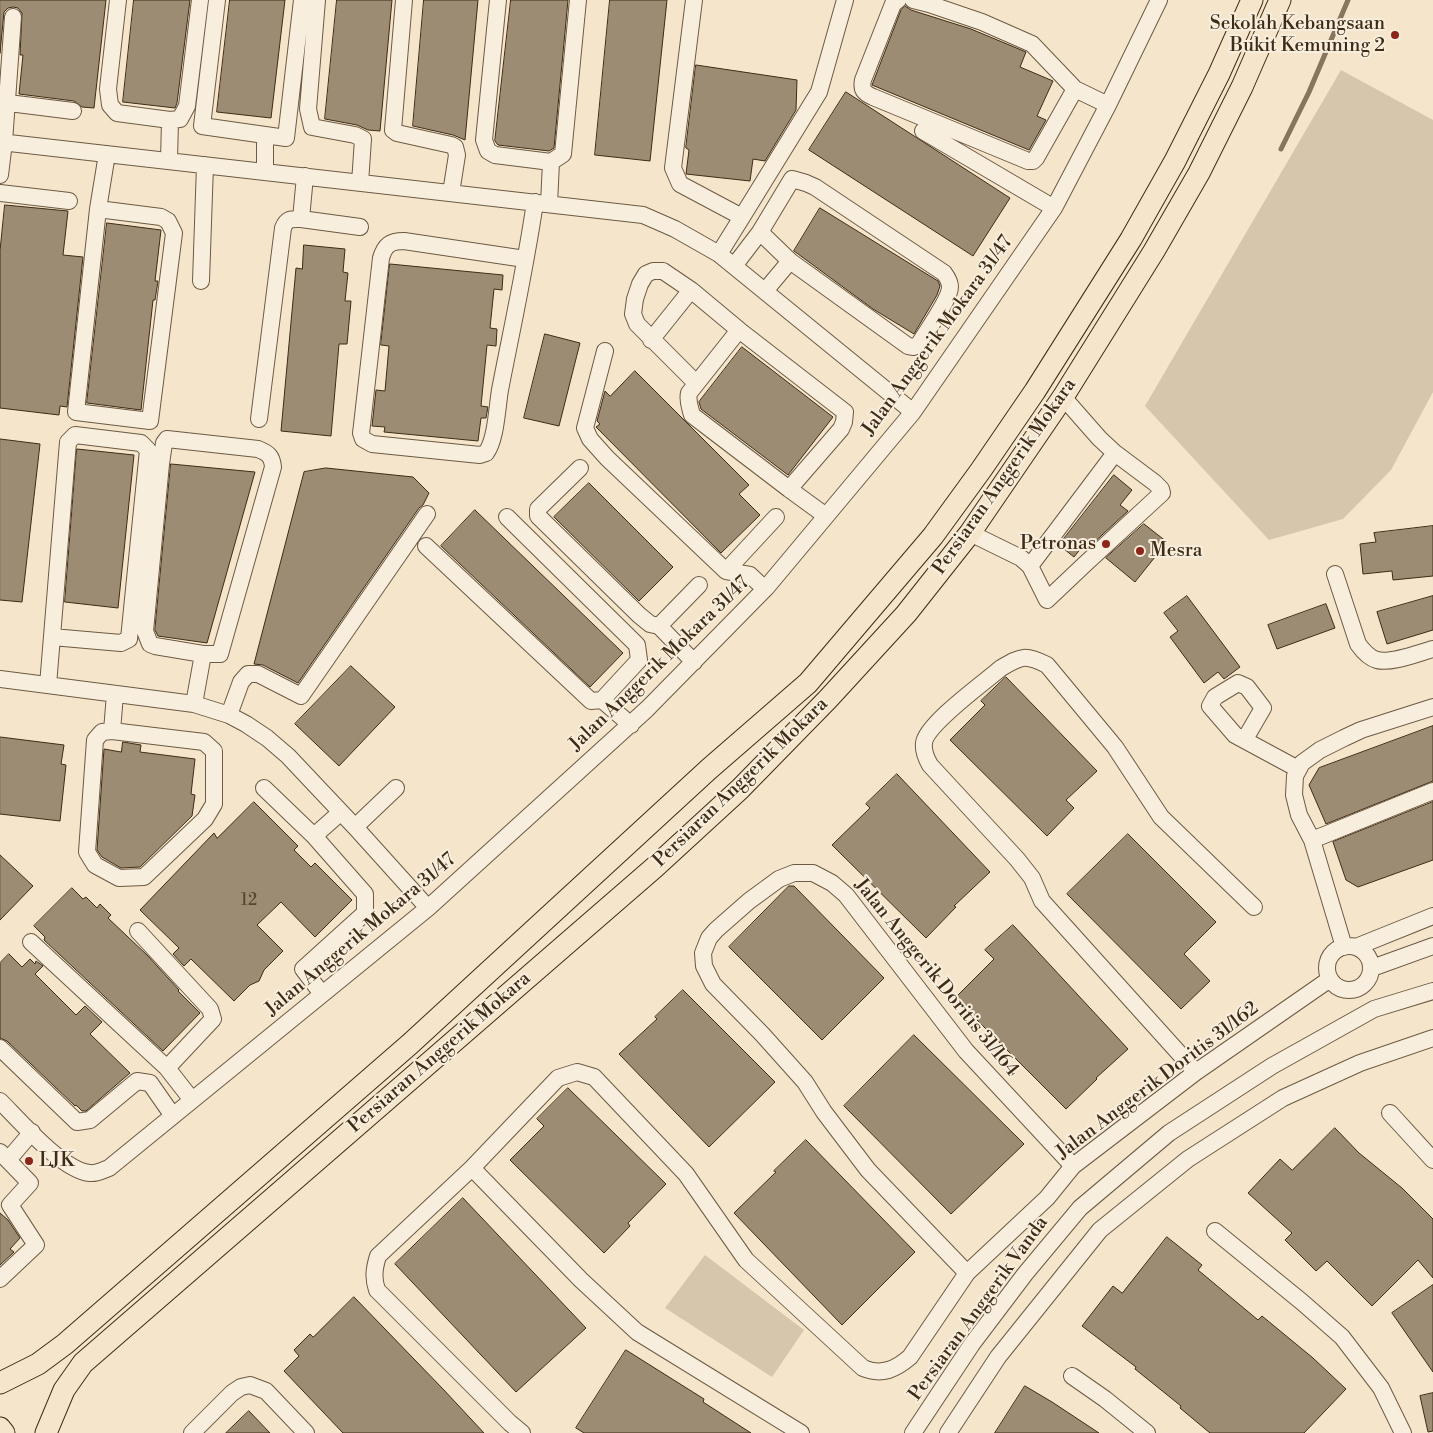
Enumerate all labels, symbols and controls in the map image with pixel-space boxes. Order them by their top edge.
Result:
place label: Sekolah Kebangsaan Bukit Kemuning 2 [1210,13,1385,57]
marker: Sekolah Kebangsaan Bukit Kemuning 2 [1389,29,1401,41]
street label: Jalan Anggerik Mokara 31/47 [858,232,1018,440]
street label: Persiaran Anggerik Mokara [928,375,1082,579]
place label: Petronas [1020,533,1096,555]
marker: Petronas [1100,538,1112,550]
place label: Mesra [1150,540,1202,562]
marker: Mesra [1134,545,1146,557]
street label: Jalan Anggerik Mokara 31/47 [565,572,755,756]
street label: Persiaran Anggerik Mokara [649,693,833,873]
street label: Jalan Anggerik Mokara 31/47 [261,849,461,1021]
street label: Jalan Anggerik Doritis 31/164 [849,874,1023,1082]
house number: 12 [241,891,257,911]
street label: Persiaran Anggerik Mokara [344,968,536,1138]
street label: Jalan Anggerik Doritis 31/162 [1052,998,1264,1164]
place label: LJK [39,1150,74,1172]
marker: LJK [23,1155,35,1167]
street label: Persiaran Anggerik Vanda [904,1212,1054,1406]

